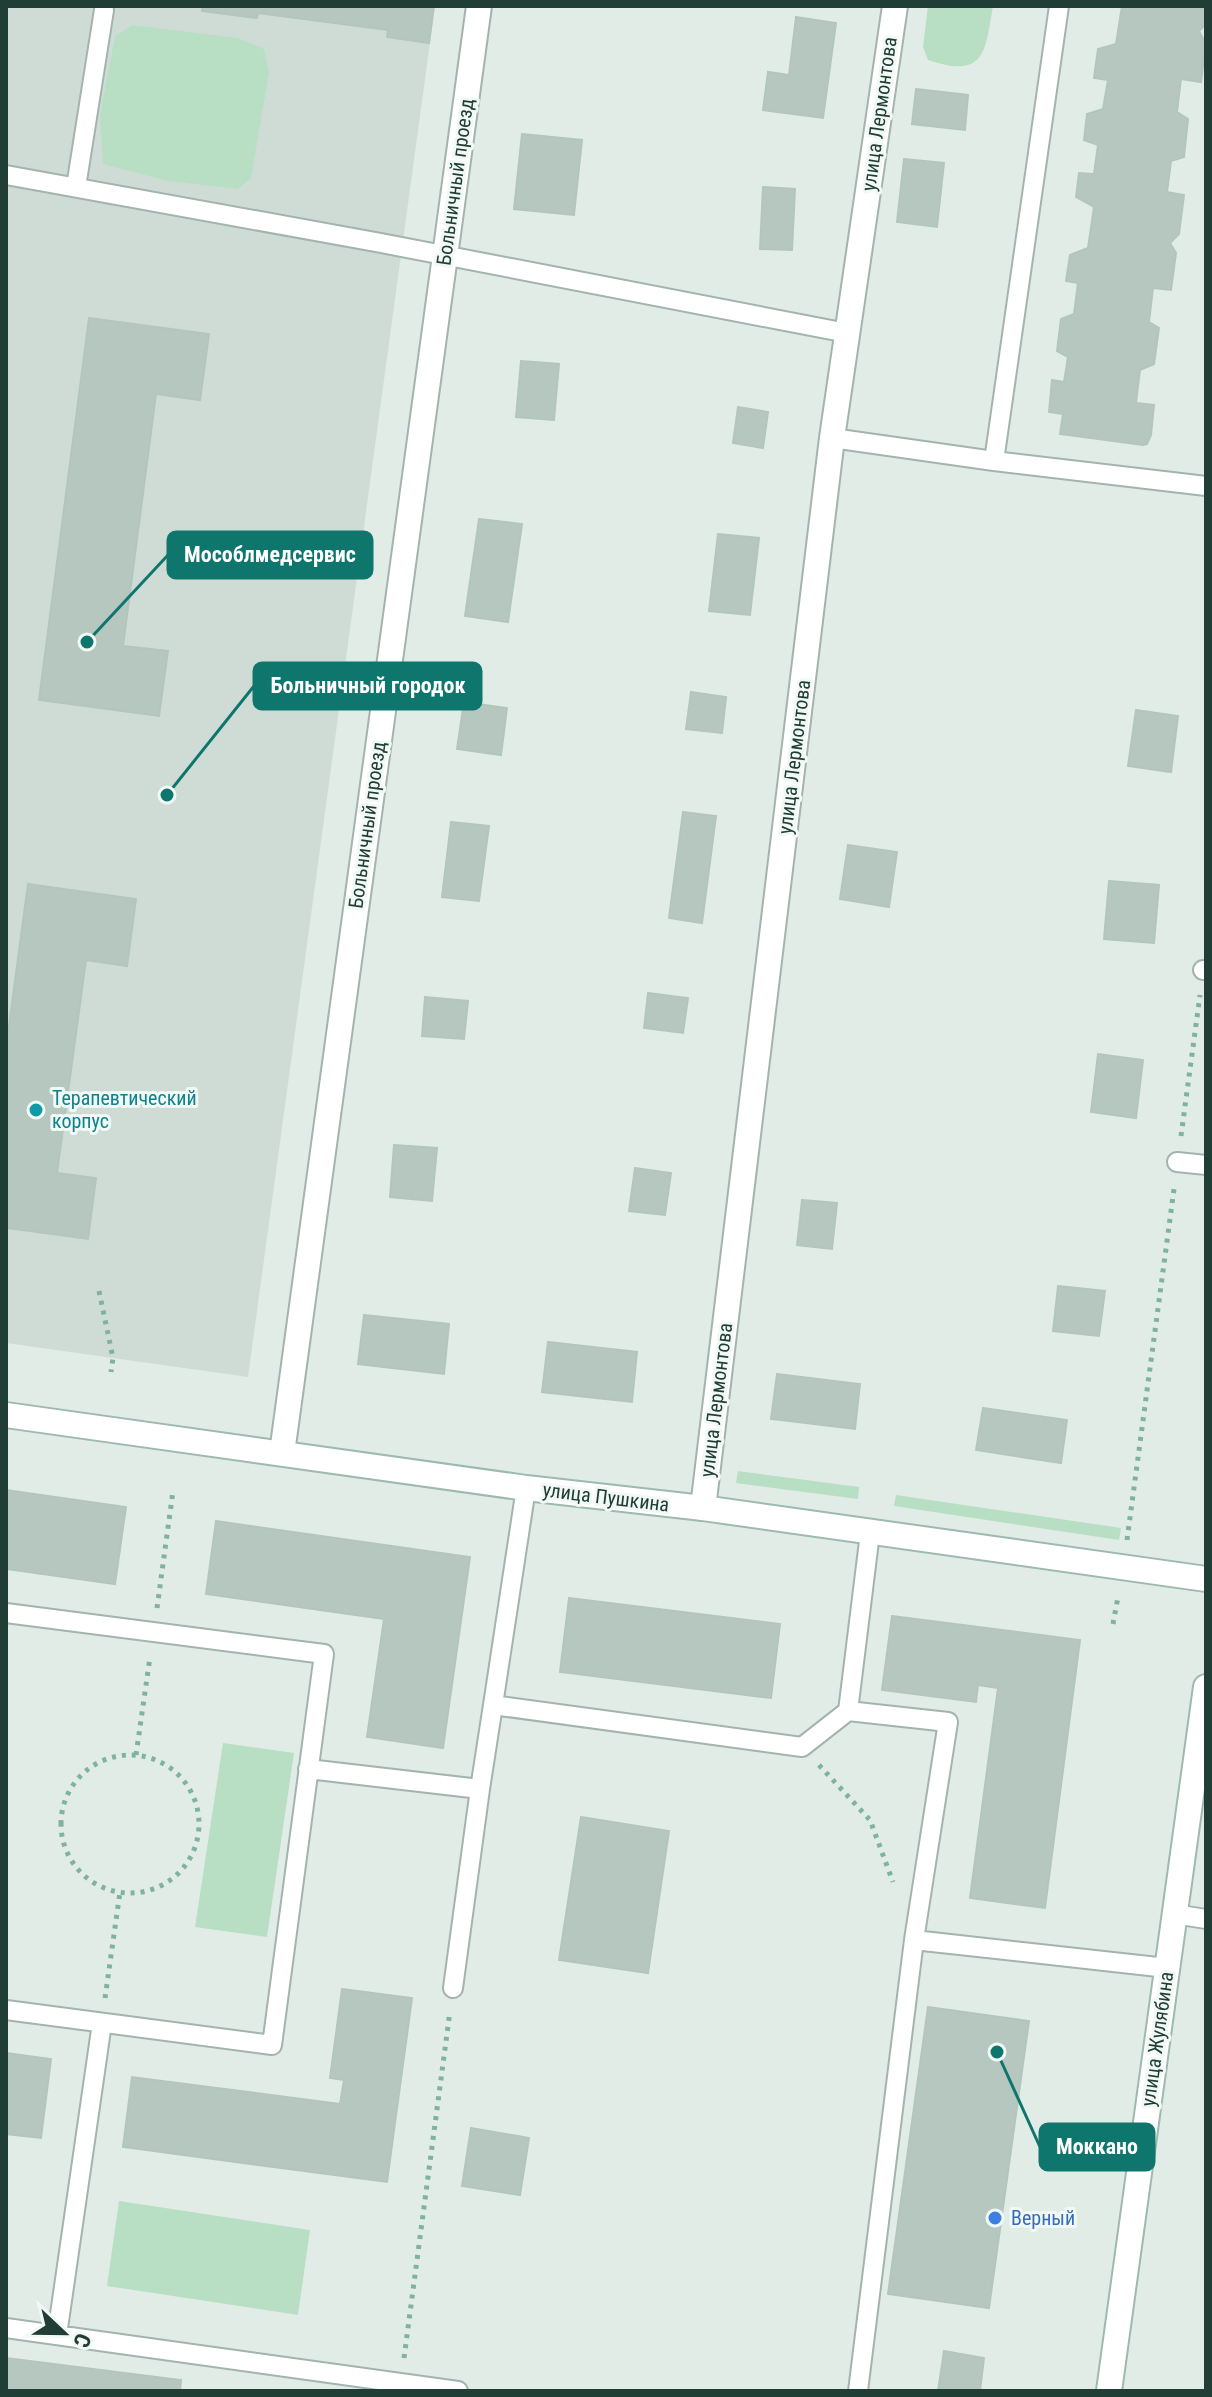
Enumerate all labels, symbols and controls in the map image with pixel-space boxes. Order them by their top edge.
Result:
street label: улица Лермонтова [856,35,902,193]
street label: Больничный проезд [431,97,479,267]
callout: Мособлмедсервис [168,532,372,578]
text: Мособлмедсервис [184,542,356,567]
callout: Больничный городок [254,663,481,709]
text: Больничный городок [271,673,465,698]
street label: улица Лермонтова [773,678,815,836]
street label: Больничный проезд [343,740,391,910]
place label: Терапевтический корпус [52,1086,197,1133]
marker: Терапевтический корпус [27,1101,45,1119]
street label: улица Лермонтова [695,1321,737,1479]
street label: улица Пушкина [541,1477,671,1517]
street label: улица Жулябина [1136,1970,1178,2108]
callout: Моккано [1040,2124,1154,2170]
text: Моккано [1056,2134,1138,2159]
place label: Верный [1011,2206,1075,2230]
marker: Верный [986,2209,1004,2227]
north arrow [24,2293,104,2373]
text: С [68,2330,96,2351]

